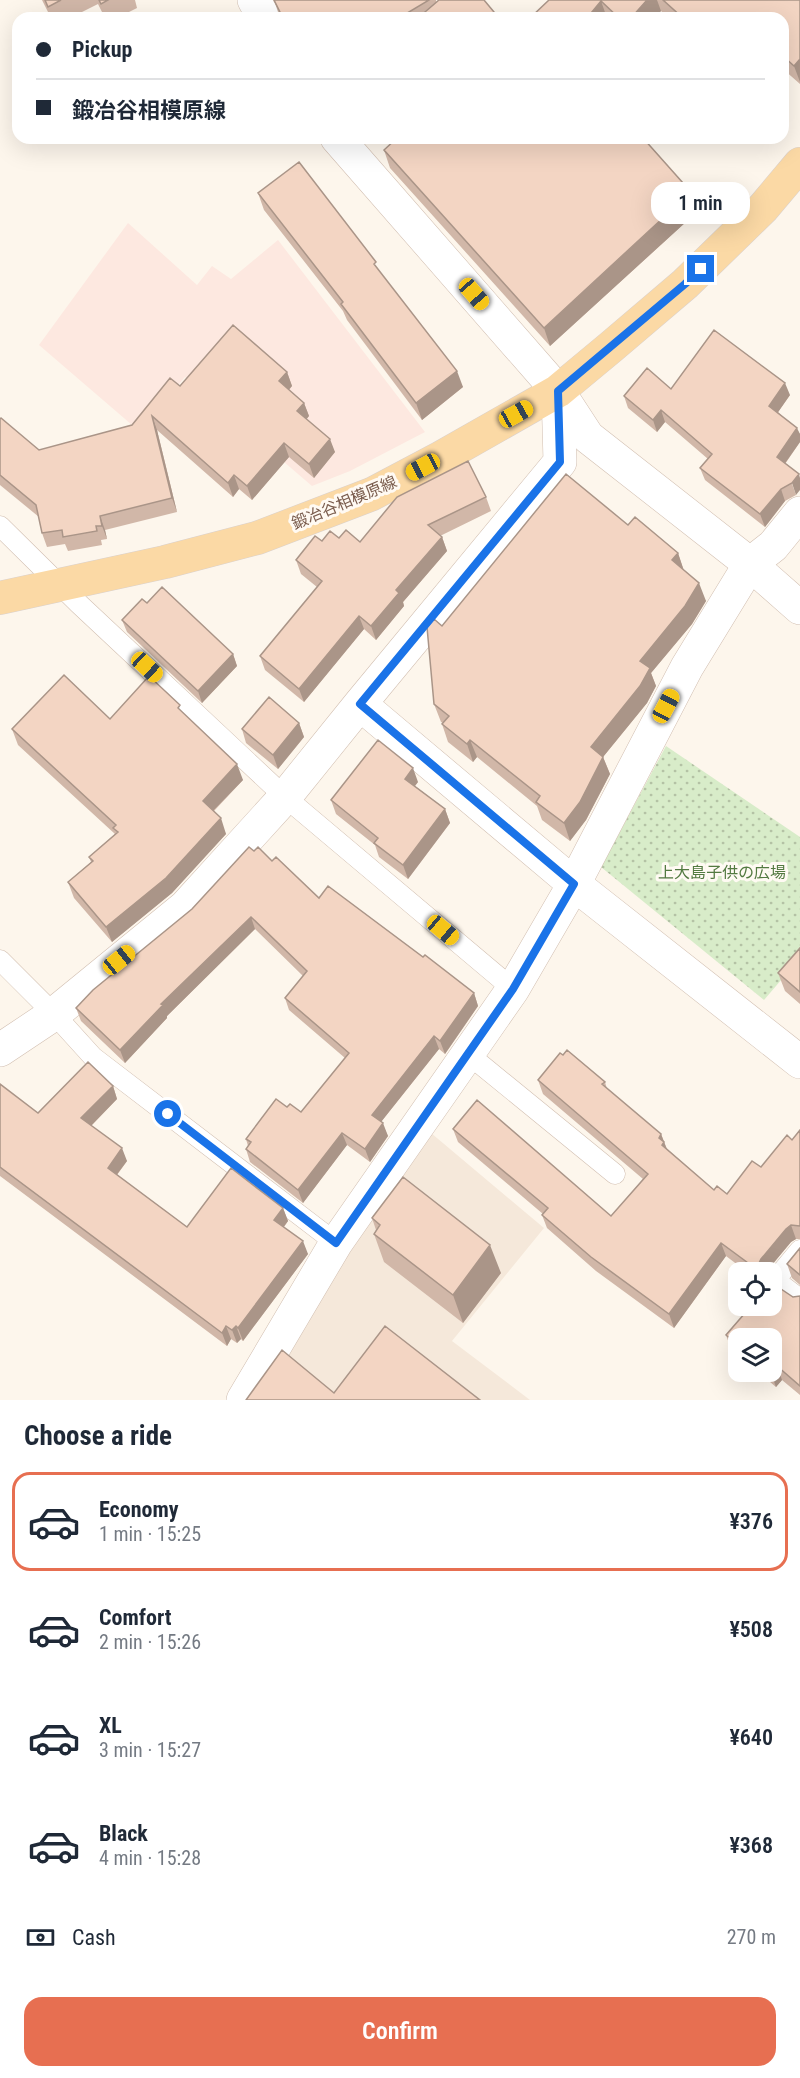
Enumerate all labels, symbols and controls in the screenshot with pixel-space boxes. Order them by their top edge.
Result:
text: Pickup [72,37,132,62]
text: 鍛冶谷相模原線 [72,98,226,123]
callout: 1 min [652,182,750,224]
text: 1 min [678,191,723,215]
route end [687,255,714,282]
car [455,275,493,313]
car [496,397,536,431]
car [403,451,443,483]
street label: 鍛冶谷相模原線 [289,472,399,533]
car [128,648,166,686]
car [650,686,682,726]
park label: 上大島子供の広場 [658,863,786,882]
car [423,912,463,948]
car [99,942,139,978]
route start [154,1100,181,1127]
map controls [728,1262,782,1382]
button: locate [728,1262,782,1316]
button: layers [728,1328,782,1382]
text: Choose a ride [24,1420,172,1452]
icon: car [27,1495,81,1549]
text: Economy [99,1497,179,1522]
text: ¥376 [729,1509,773,1534]
text: 1 min · 15:25 [99,1522,201,1546]
icon: car [27,1603,81,1657]
text: Comfort [99,1605,172,1630]
text: ¥508 [729,1617,773,1642]
text: 2 min · 15:26 [99,1630,201,1654]
icon: car [27,1711,81,1765]
text: XL [99,1713,122,1738]
text: ¥640 [729,1725,773,1750]
text: 3 min · 15:27 [99,1738,201,1762]
icon: car [27,1819,81,1873]
text: Black [99,1821,148,1846]
text: ¥368 [729,1833,773,1858]
text: 4 min · 15:28 [99,1846,201,1870]
icon: cash [24,1921,57,1954]
text: Cash [72,1925,116,1950]
text: 270 m [727,1925,776,1949]
button: Confirm [24,1997,776,2066]

